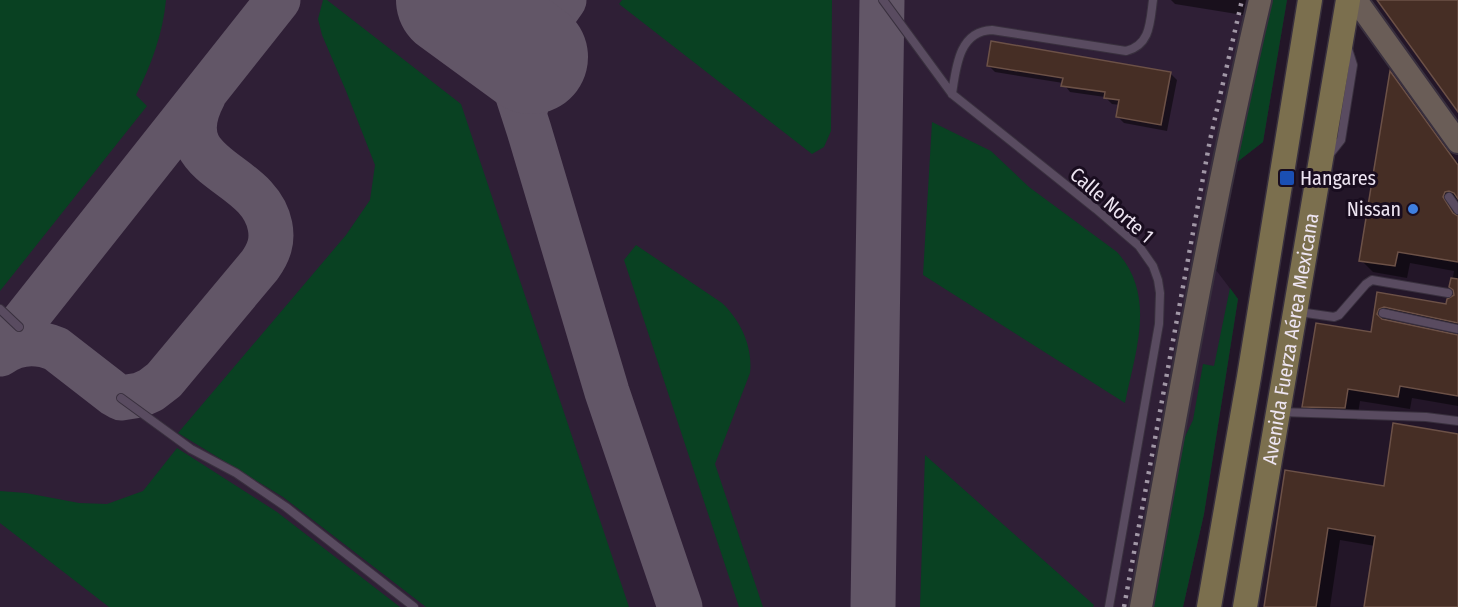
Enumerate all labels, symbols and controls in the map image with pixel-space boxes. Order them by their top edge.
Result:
street label: Calle Norte 1 [1065,162,1159,248]
place label: Hangares [1300,166,1376,190]
marker: Hangares [1278,169,1296,187]
place label: Nissan [1347,197,1401,221]
marker: Nissan [1406,202,1420,216]
street label: Avenida Fuerza Aérea Mexicana [1257,211,1324,466]

